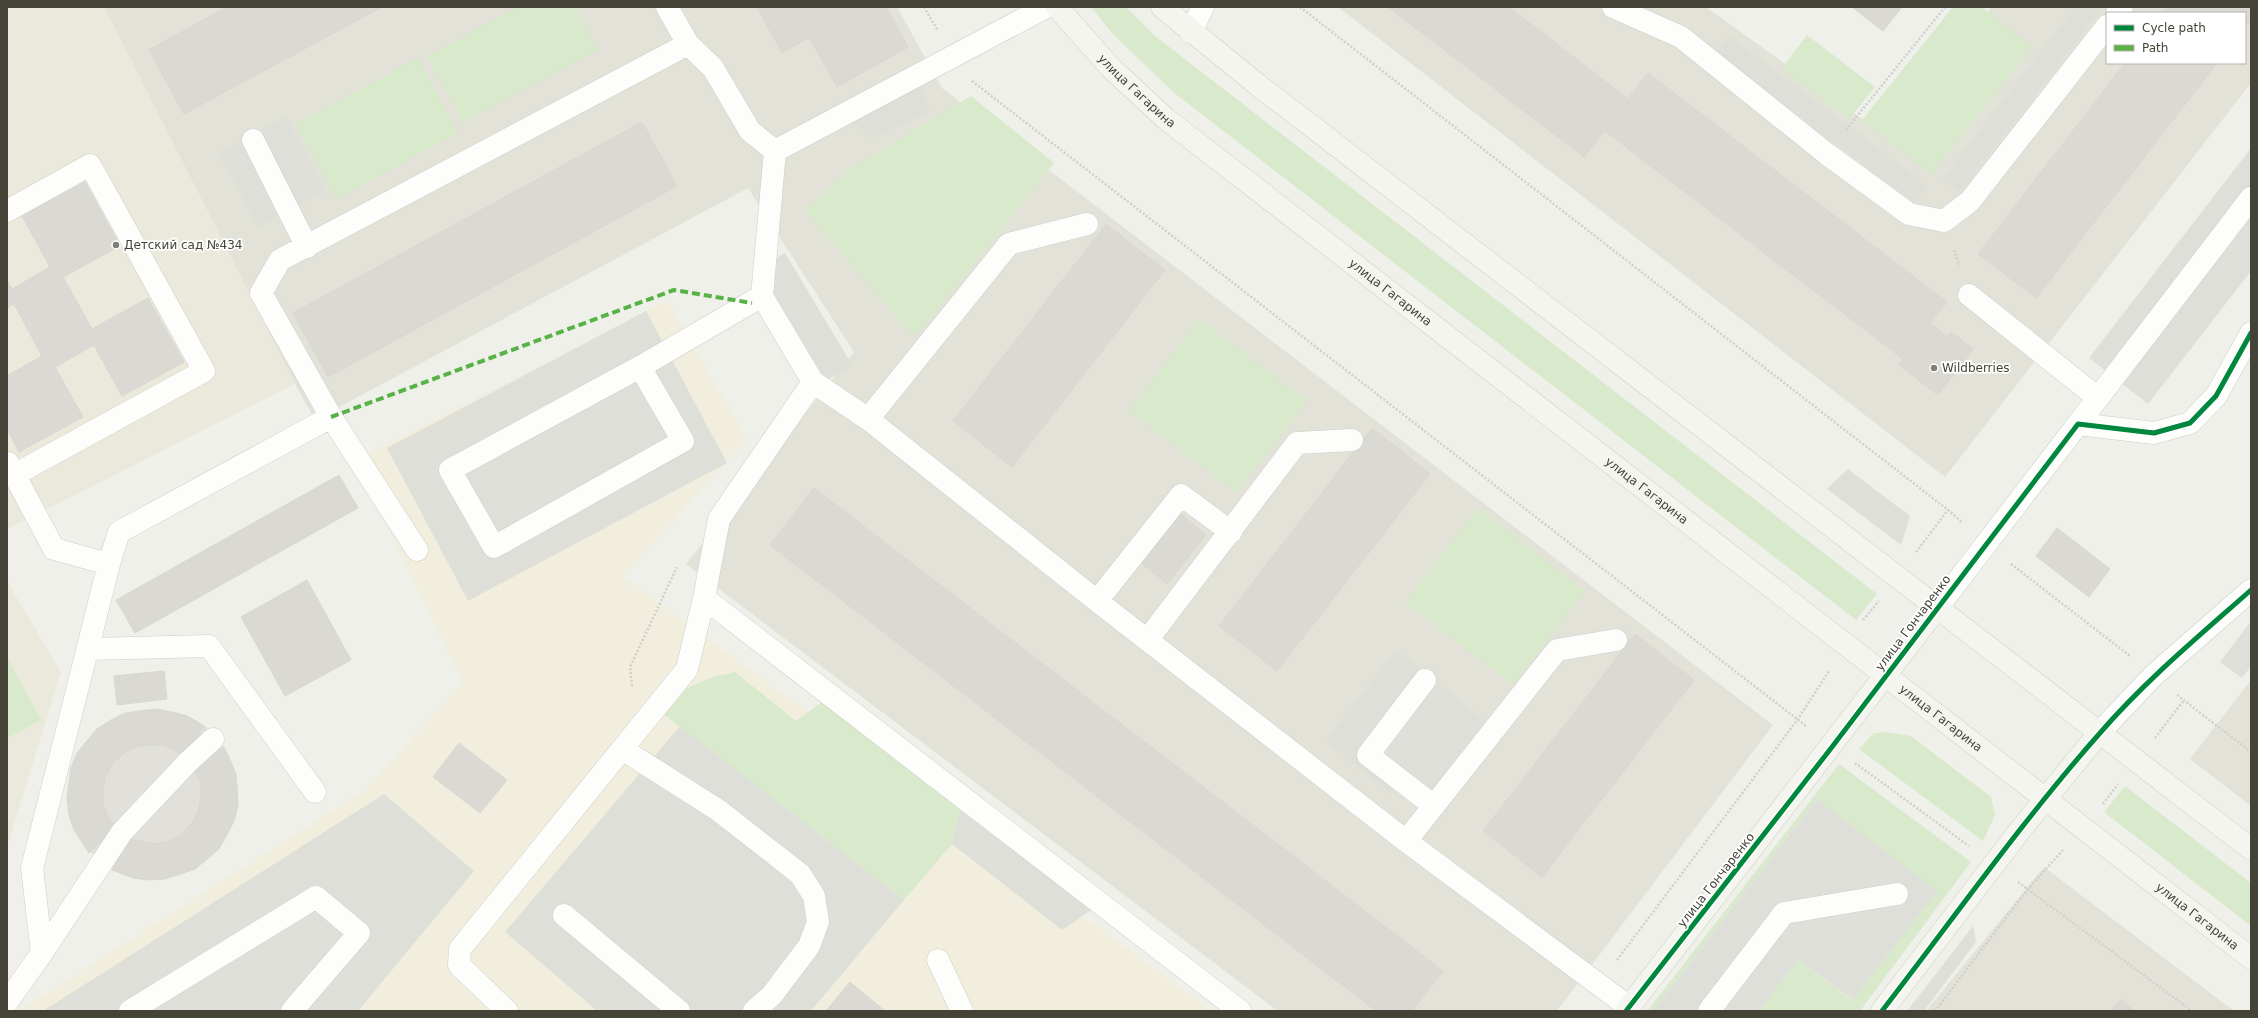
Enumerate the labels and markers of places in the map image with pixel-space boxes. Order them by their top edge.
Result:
place label: Детский сад №434 [124,238,242,252]
marker: Детский сад №434 [111,240,121,250]
place label: Wildberries [1942,361,2010,375]
marker: Wildberries [1929,363,1939,373]

